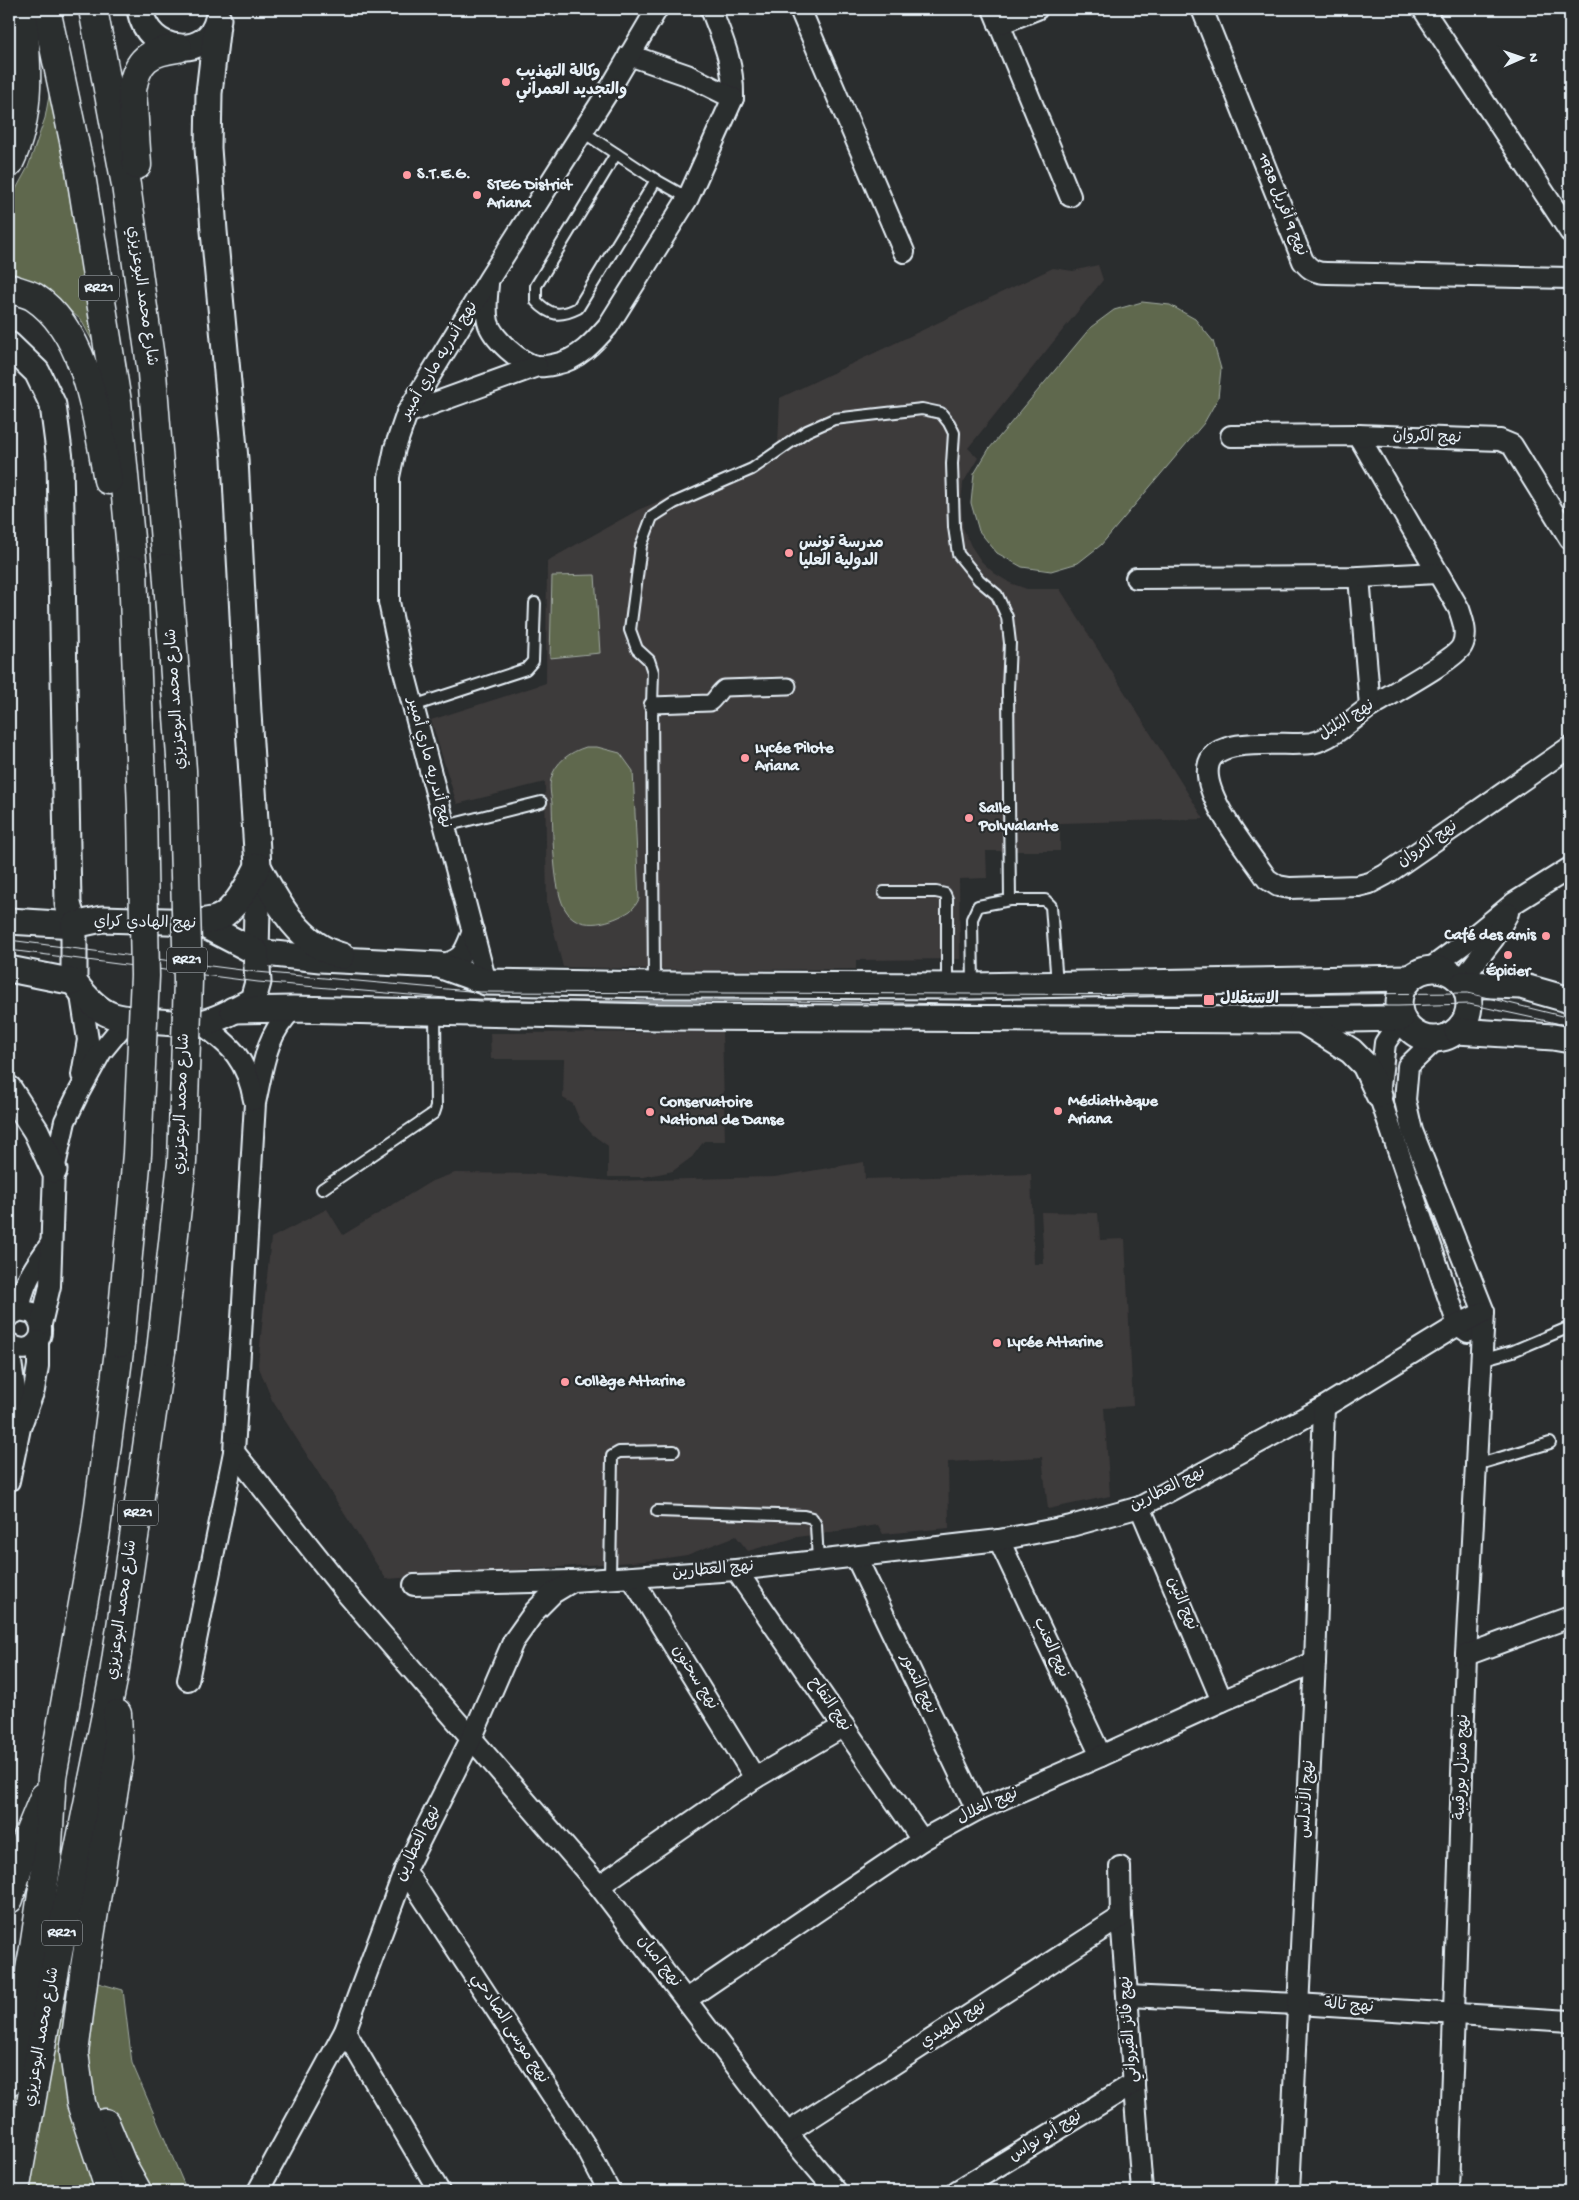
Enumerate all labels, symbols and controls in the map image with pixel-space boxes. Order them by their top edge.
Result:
north arrow [1496,32,1546,82]
text: N [1524,53,1541,62]
place label: وكالة التهذيب والتجديد العمراني [516,63,627,103]
marker: وكالة التهذيب والتجديد العمراني [500,76,512,88]
street label: نهج 9 أفريل 1938 [1251,149,1312,259]
place label: S.T.E.G. [417,166,471,185]
marker: S.T.E.G. [401,169,413,181]
place label: STEG District Ariana [486,177,573,214]
marker: STEG District Ariana [471,189,483,201]
street label: شارع محمد البوعزيزي [122,225,160,367]
road number: RR21 [79,276,119,300]
street label: نهج أندريه ماري أمبير [394,297,483,425]
street label: نهج الكروان [1392,427,1462,449]
place label: مدرسة تونس الدولية العليا [799,534,884,572]
marker: مدرسة تونس الدولية العليا [783,547,795,559]
street label: شارع محمد البوعزيزي [163,628,191,770]
street label: نهج أندريه ماري أمبير [401,693,457,830]
street label: نهج البلبل [1316,697,1378,745]
place label: Lycée Pilote Ariana [754,740,834,777]
marker: Lycée Pilote Ariana [739,752,751,764]
place label: Salle Polyvalante [978,800,1059,837]
marker: Salle Polyvalante [963,812,975,824]
street label: نهج الكروان [1394,817,1462,873]
street label: نهج الهادي كراي [94,914,196,934]
place label: Café des amis [1444,926,1537,946]
marker: Café des amis [1540,930,1552,942]
road number: RR21 [167,948,207,972]
marker: Épicier [1502,949,1514,961]
place label: Épicier [1486,962,1532,982]
place label: الاستقلال [1220,990,1279,1010]
marker: الاستقلال [1202,993,1216,1007]
street label: شارع محمد البوعزيزي [171,1033,195,1175]
place label: Médiathèque Ariana [1067,1093,1159,1130]
place label: Conservatoire National de Danse [659,1094,785,1131]
marker: Médiathèque Ariana [1052,1105,1064,1117]
marker: Conservatoire National de Danse [644,1106,656,1118]
place label: Lycée Attarine [1007,1334,1104,1353]
marker: Lycée Attarine [991,1337,1003,1349]
place label: Collège Attarine [574,1373,686,1392]
marker: Collège Attarine [559,1376,571,1388]
street label: نهج العطارين [1127,1463,1209,1517]
road number: RR21 [118,1500,158,1526]
street label: شارع محمد البوعزيزي [104,1539,142,1681]
street label: نهج العطارين [671,1558,755,1584]
street label: نهج التين [1161,1574,1201,1634]
street label: نهج العنب [1028,1615,1072,1681]
street label: نهج سحنون [667,1642,721,1714]
street label: نهج التمور [894,1650,939,1717]
street label: نهج التفاح [803,1674,855,1736]
street label: نهج منزل بورقيبة [1451,1714,1474,1820]
street label: نهج الأندلس [1292,1759,1320,1839]
street label: نهج الغلال [955,1785,1021,1829]
street label: نهج العطارين [392,1803,446,1885]
road number: RR21 [42,1920,82,1946]
street label: نهج امبان [632,1932,684,1992]
street label: شارع محمد البوعزيزي [21,1966,65,2108]
street label: نهج موسى الصادحي [465,1970,552,2089]
street label: نهج فائز القيرواني [1117,1975,1145,2083]
street label: نهج تالة [1324,1995,1374,2018]
street label: نهج المهيدي [918,1997,990,2053]
street label: نهج أبو نواس [1005,2105,1086,2167]

